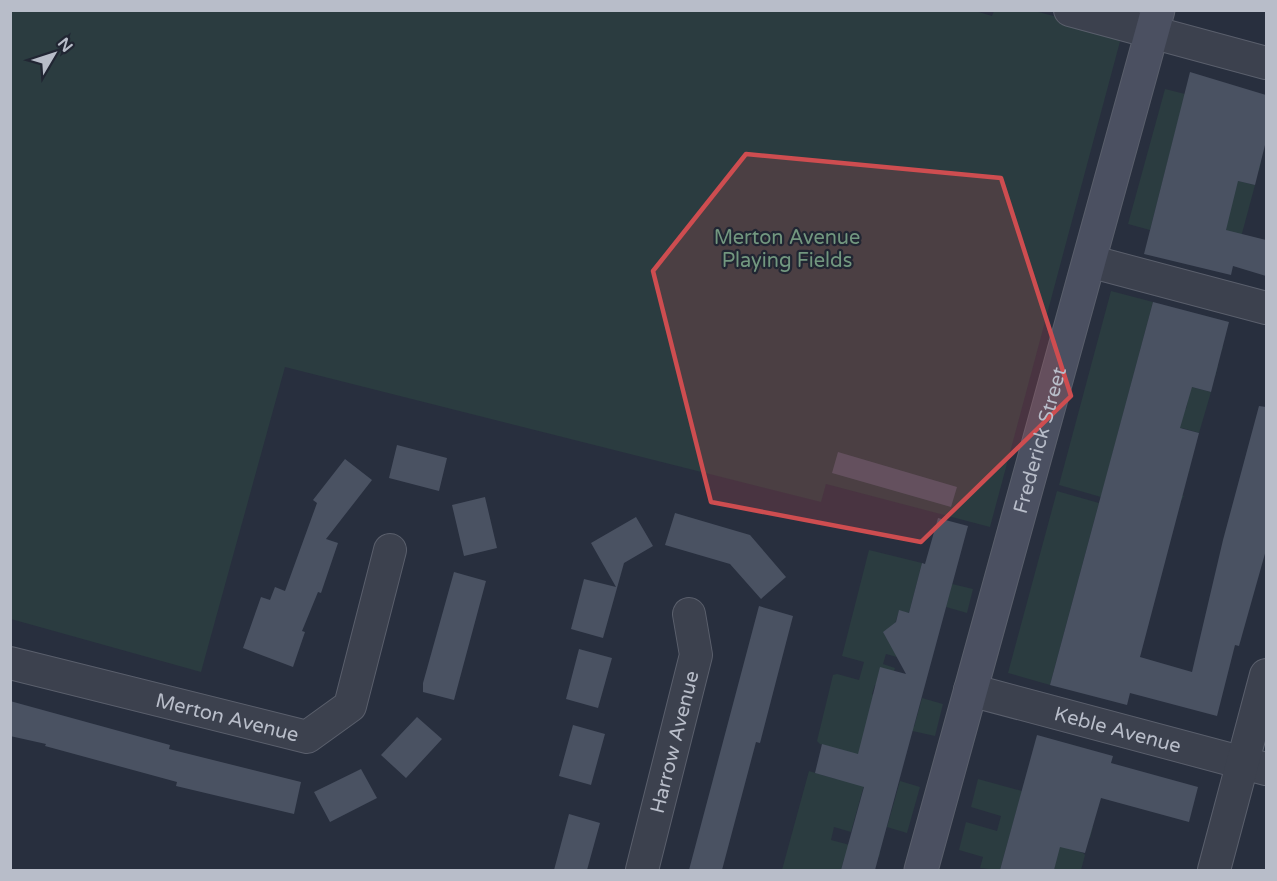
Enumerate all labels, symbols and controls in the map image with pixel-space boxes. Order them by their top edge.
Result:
north arrow [24,24,84,84]
text: N [53,34,77,56]
park label: Merton Avenue Playing Fields [714,226,860,273]
street label: Frederick Street [1009,364,1072,516]
street label: Harrow Avenue [646,668,705,816]
street label: Merton Avenue [153,689,301,748]
street label: Keble Avenue [1051,702,1184,759]

